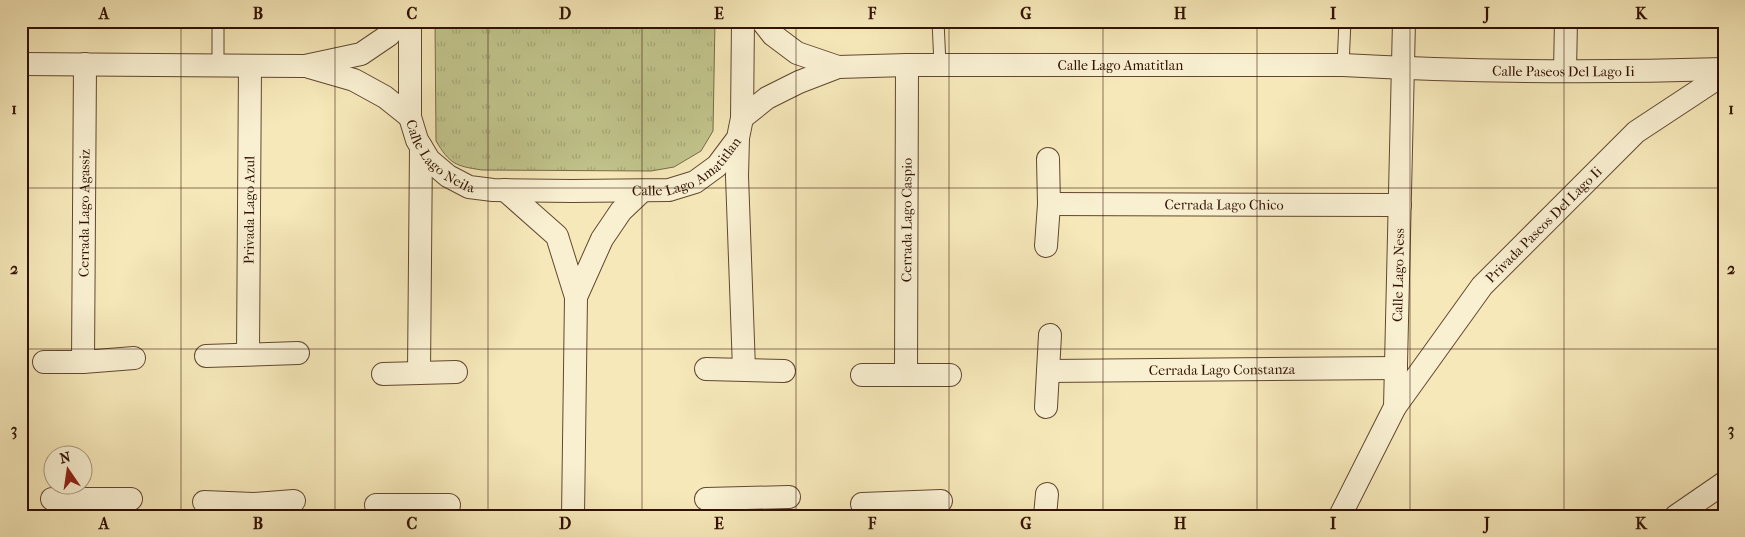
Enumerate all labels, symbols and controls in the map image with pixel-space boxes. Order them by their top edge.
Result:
text: A [98,4,110,23]
text: B [253,4,263,23]
text: C [407,4,418,23]
text: D [559,4,571,23]
text: E [714,4,724,23]
text: F [867,4,877,23]
text: G [1020,4,1032,23]
text: H [1174,4,1187,23]
text: I [1330,4,1337,23]
text: J [1482,4,1490,24]
text: K [1635,4,1648,23]
street label: Calle Lago Amatitlan [1057,57,1183,74]
street label: Calle Paseos Del Lago Ii [1492,62,1635,80]
text: 1 [11,99,17,118]
text: 1 [1728,99,1734,118]
street label: Calle Lago Neila [403,117,476,196]
street label: Calle Lago Amatitlan [632,133,744,199]
street label: Cerrada Lago Agassiz [75,149,93,277]
street label: Privada Lago Azul [240,156,258,264]
street label: Cerrada Lago Caspio [898,158,915,282]
street label: Privada Paseos Del Lago Ii [1482,163,1605,286]
street label: Cerrada Lago Chico [1164,196,1284,213]
street label: Calle Lago Ness [1388,228,1408,322]
text: 2 [10,259,18,278]
text: 2 [1727,259,1735,278]
street label: Cerrada Lago Constanza [1149,360,1296,379]
text: 3 [11,420,17,440]
text: 3 [1728,420,1734,440]
north arrow [42,444,92,494]
text: N [58,448,73,467]
text: A [98,514,110,533]
text: B [253,514,263,533]
text: C [407,514,418,533]
text: D [559,514,571,533]
text: E [714,514,724,533]
text: F [867,514,877,533]
text: G [1020,514,1032,533]
text: H [1174,514,1187,533]
text: I [1330,514,1337,533]
text: J [1482,514,1490,534]
text: K [1635,514,1648,533]

